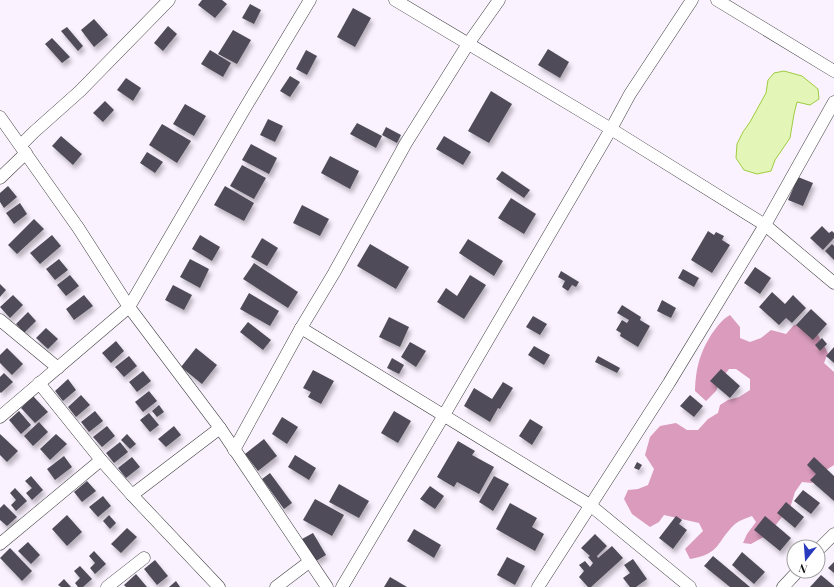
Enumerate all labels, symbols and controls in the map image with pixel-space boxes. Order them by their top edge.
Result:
north arrow [786,539,826,579]
text: N [797,561,809,577]

